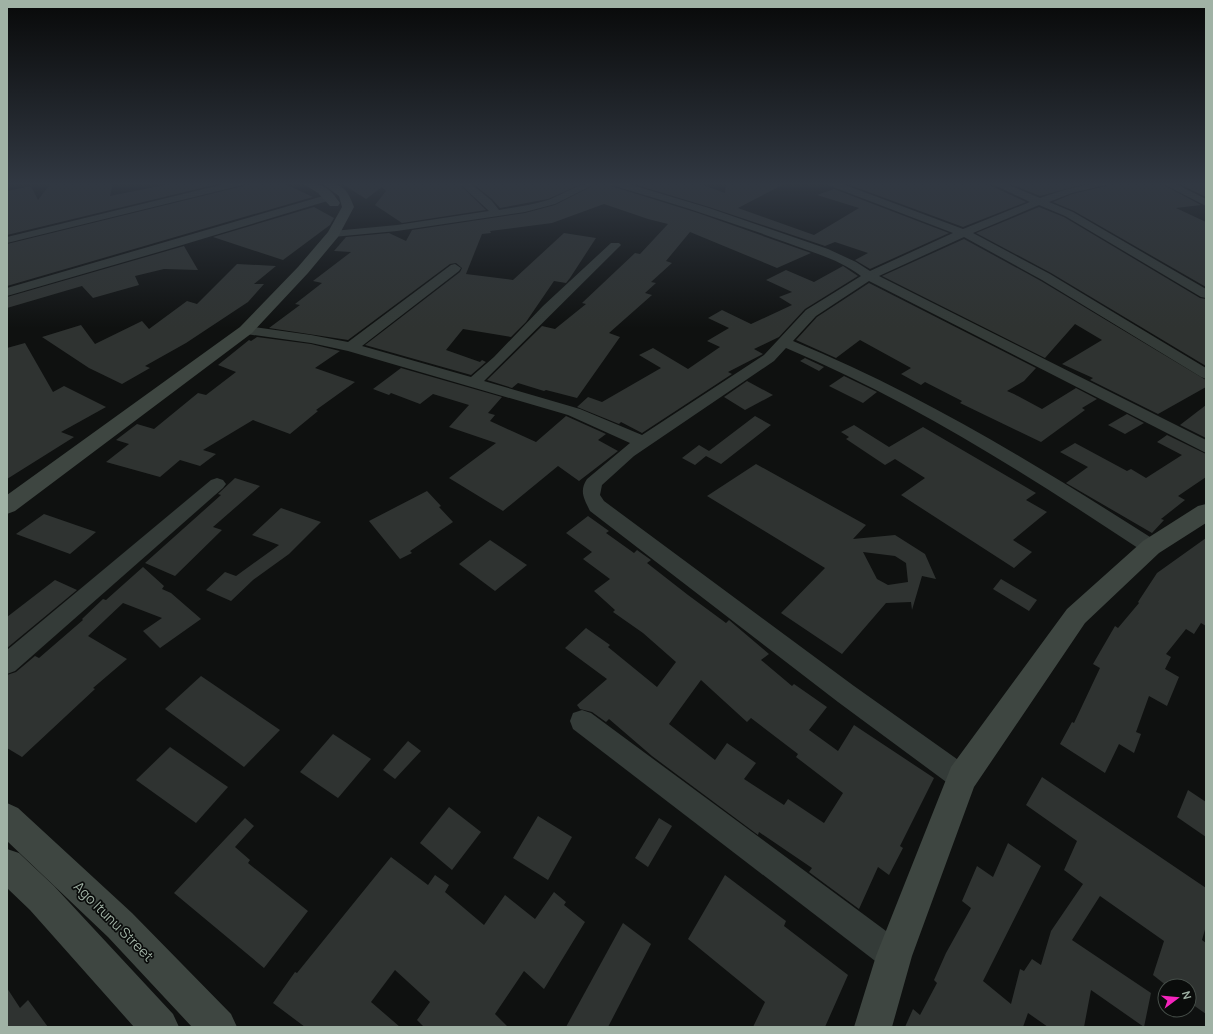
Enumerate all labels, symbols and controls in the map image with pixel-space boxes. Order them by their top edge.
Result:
street label: Ago Itunu Street [70,877,158,965]
north arrow [1157,978,1197,1018]
text: N [1179,989,1195,1001]

